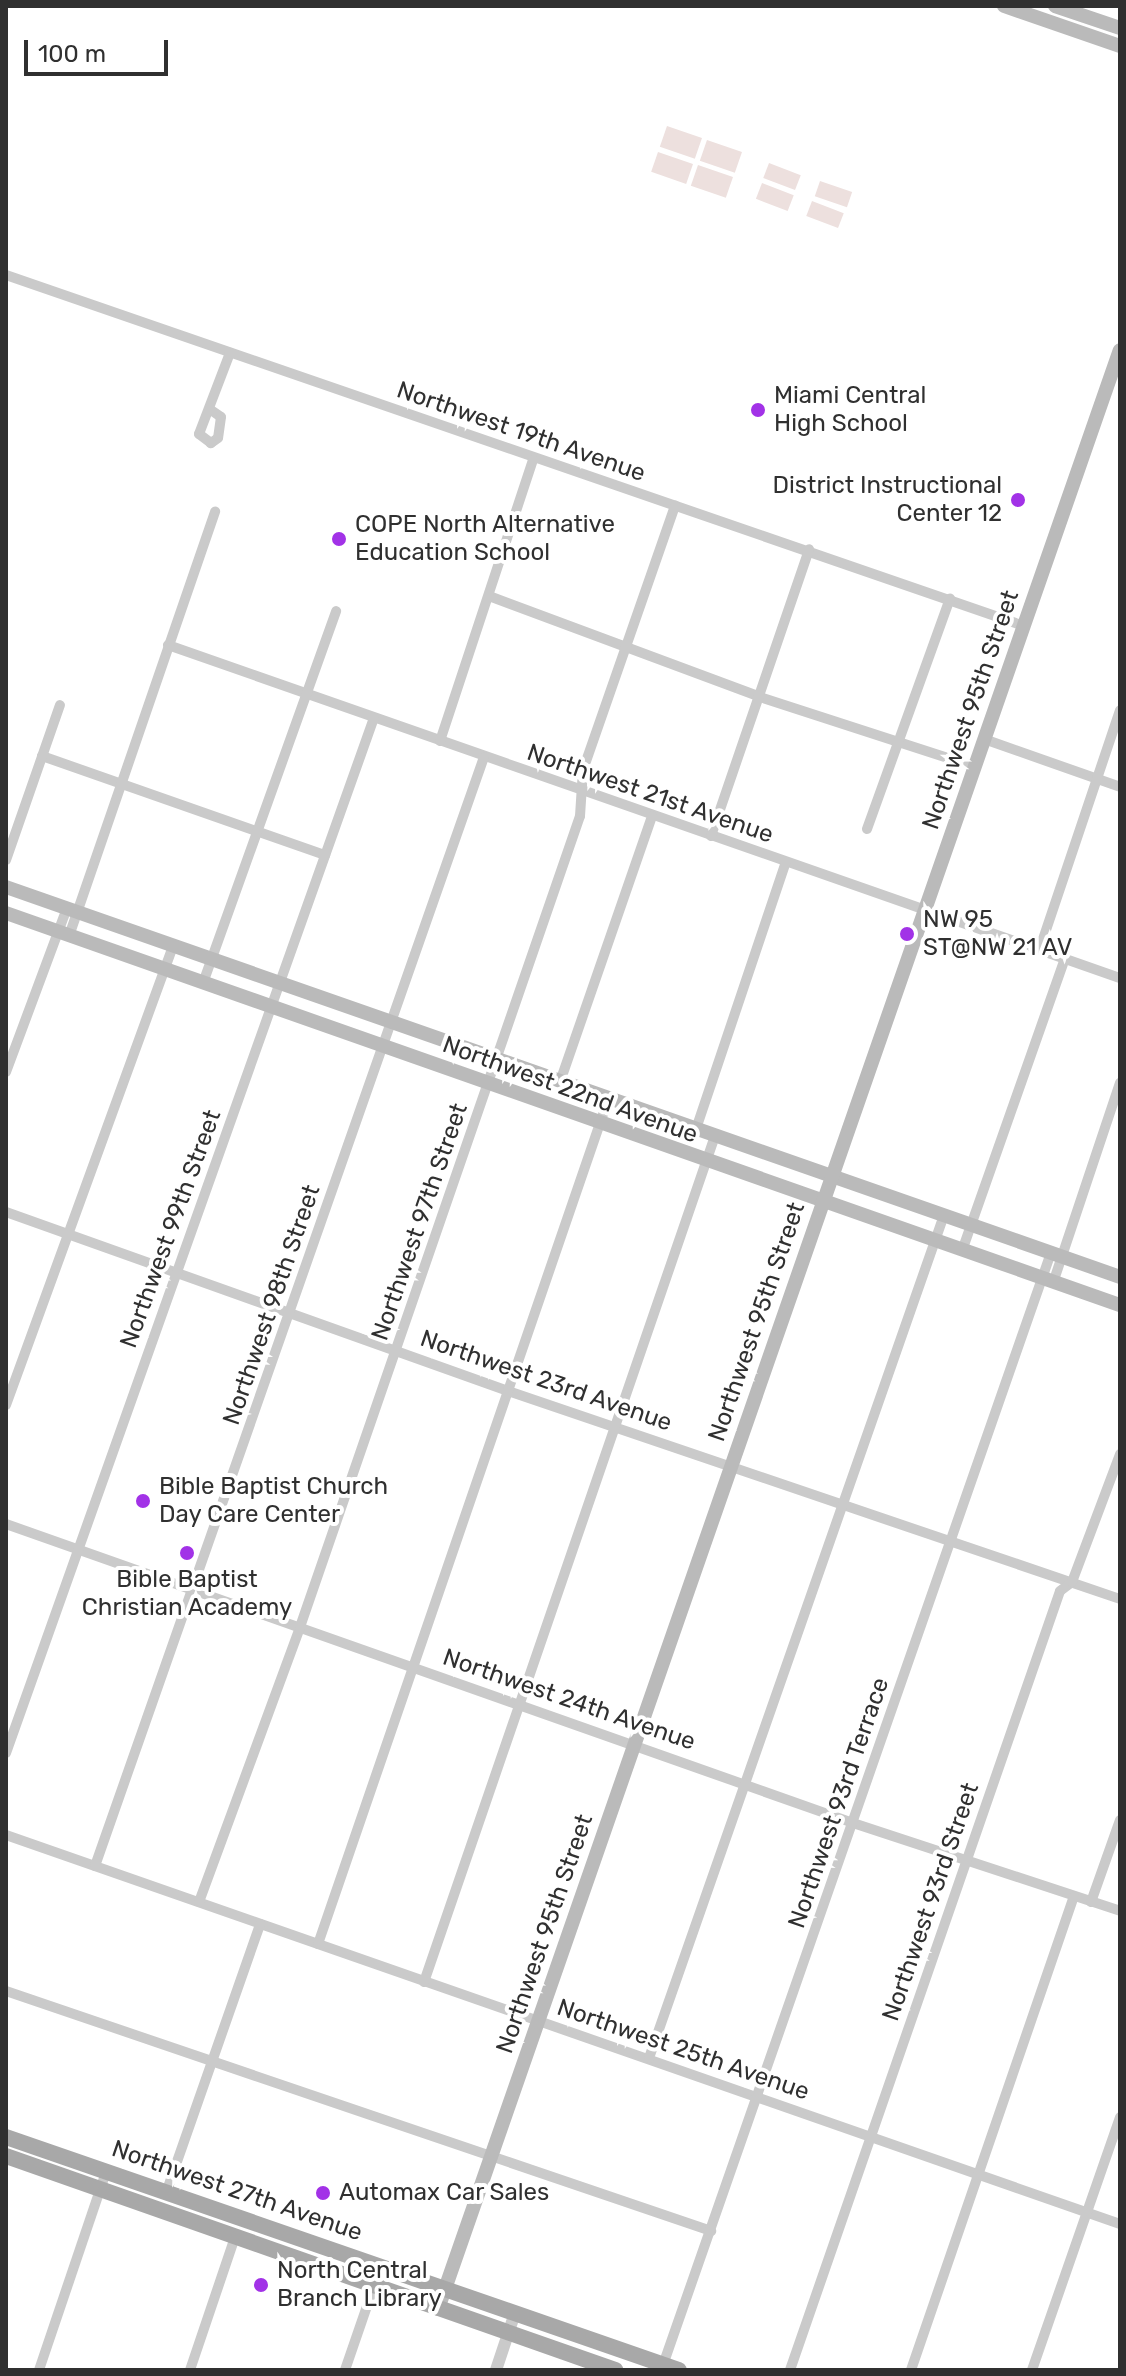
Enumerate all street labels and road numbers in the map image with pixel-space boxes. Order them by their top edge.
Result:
street label: Northwest 19th Avenue [393,376,649,488]
street label: Northwest 95th Street [917,587,1025,833]
street label: Northwest 21st Avenue [523,738,777,850]
street label: Northwest 22nd Avenue [438,1030,702,1150]
street label: Northwest 97th Street [366,1100,474,1344]
street label: Northwest 99th Street [115,1106,227,1352]
street label: Northwest 98th Street [217,1181,327,1429]
street label: Northwest 95th Street [703,1199,811,1445]
street label: Northwest 23rd Avenue [416,1324,676,1438]
street label: Northwest 24th Avenue [439,1643,699,1757]
street label: Northwest 93rd Terrace [782,1674,896,1932]
street label: Northwest 93rd Street [877,1779,985,2025]
street label: Northwest 95th Street [491,1811,599,2057]
street label: Northwest 25th Avenue [553,1993,813,2107]
street label: Northwest 27th Avenue [108,2134,366,2248]

